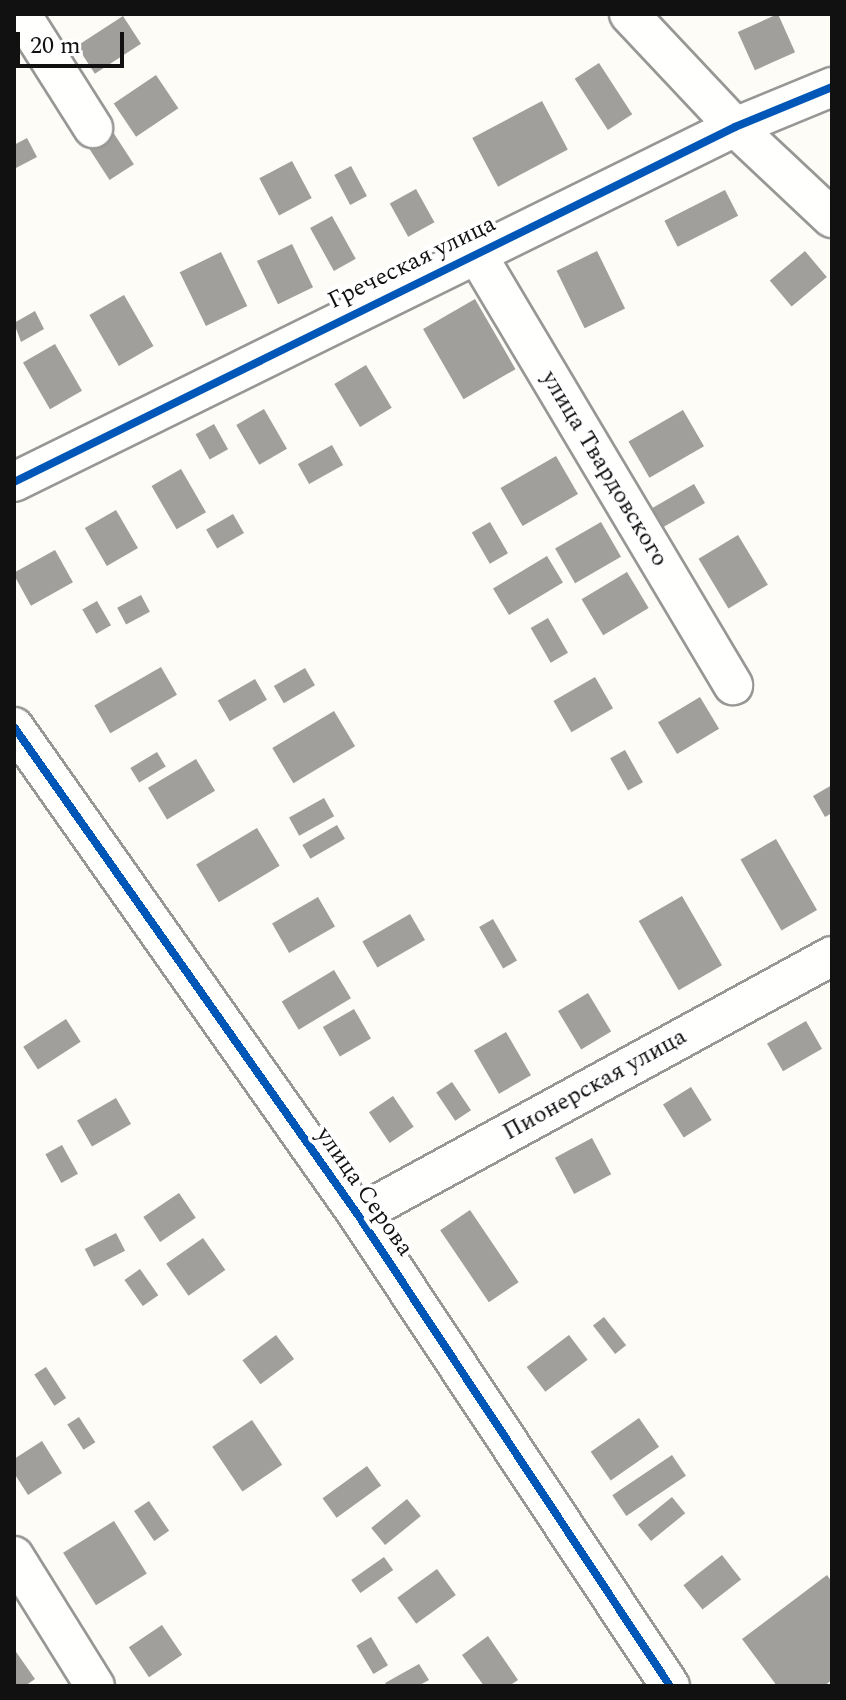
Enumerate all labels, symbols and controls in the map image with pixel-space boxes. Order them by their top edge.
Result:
scale bar [20,16,128,66]
text: 20 m [30,28,81,64]
street label: Греческая улица [323,210,501,316]
street label: улица Твардовского [534,366,674,572]
street label: Пионерская улица [498,1023,692,1147]
street label: улица Серова [309,1122,419,1262]

